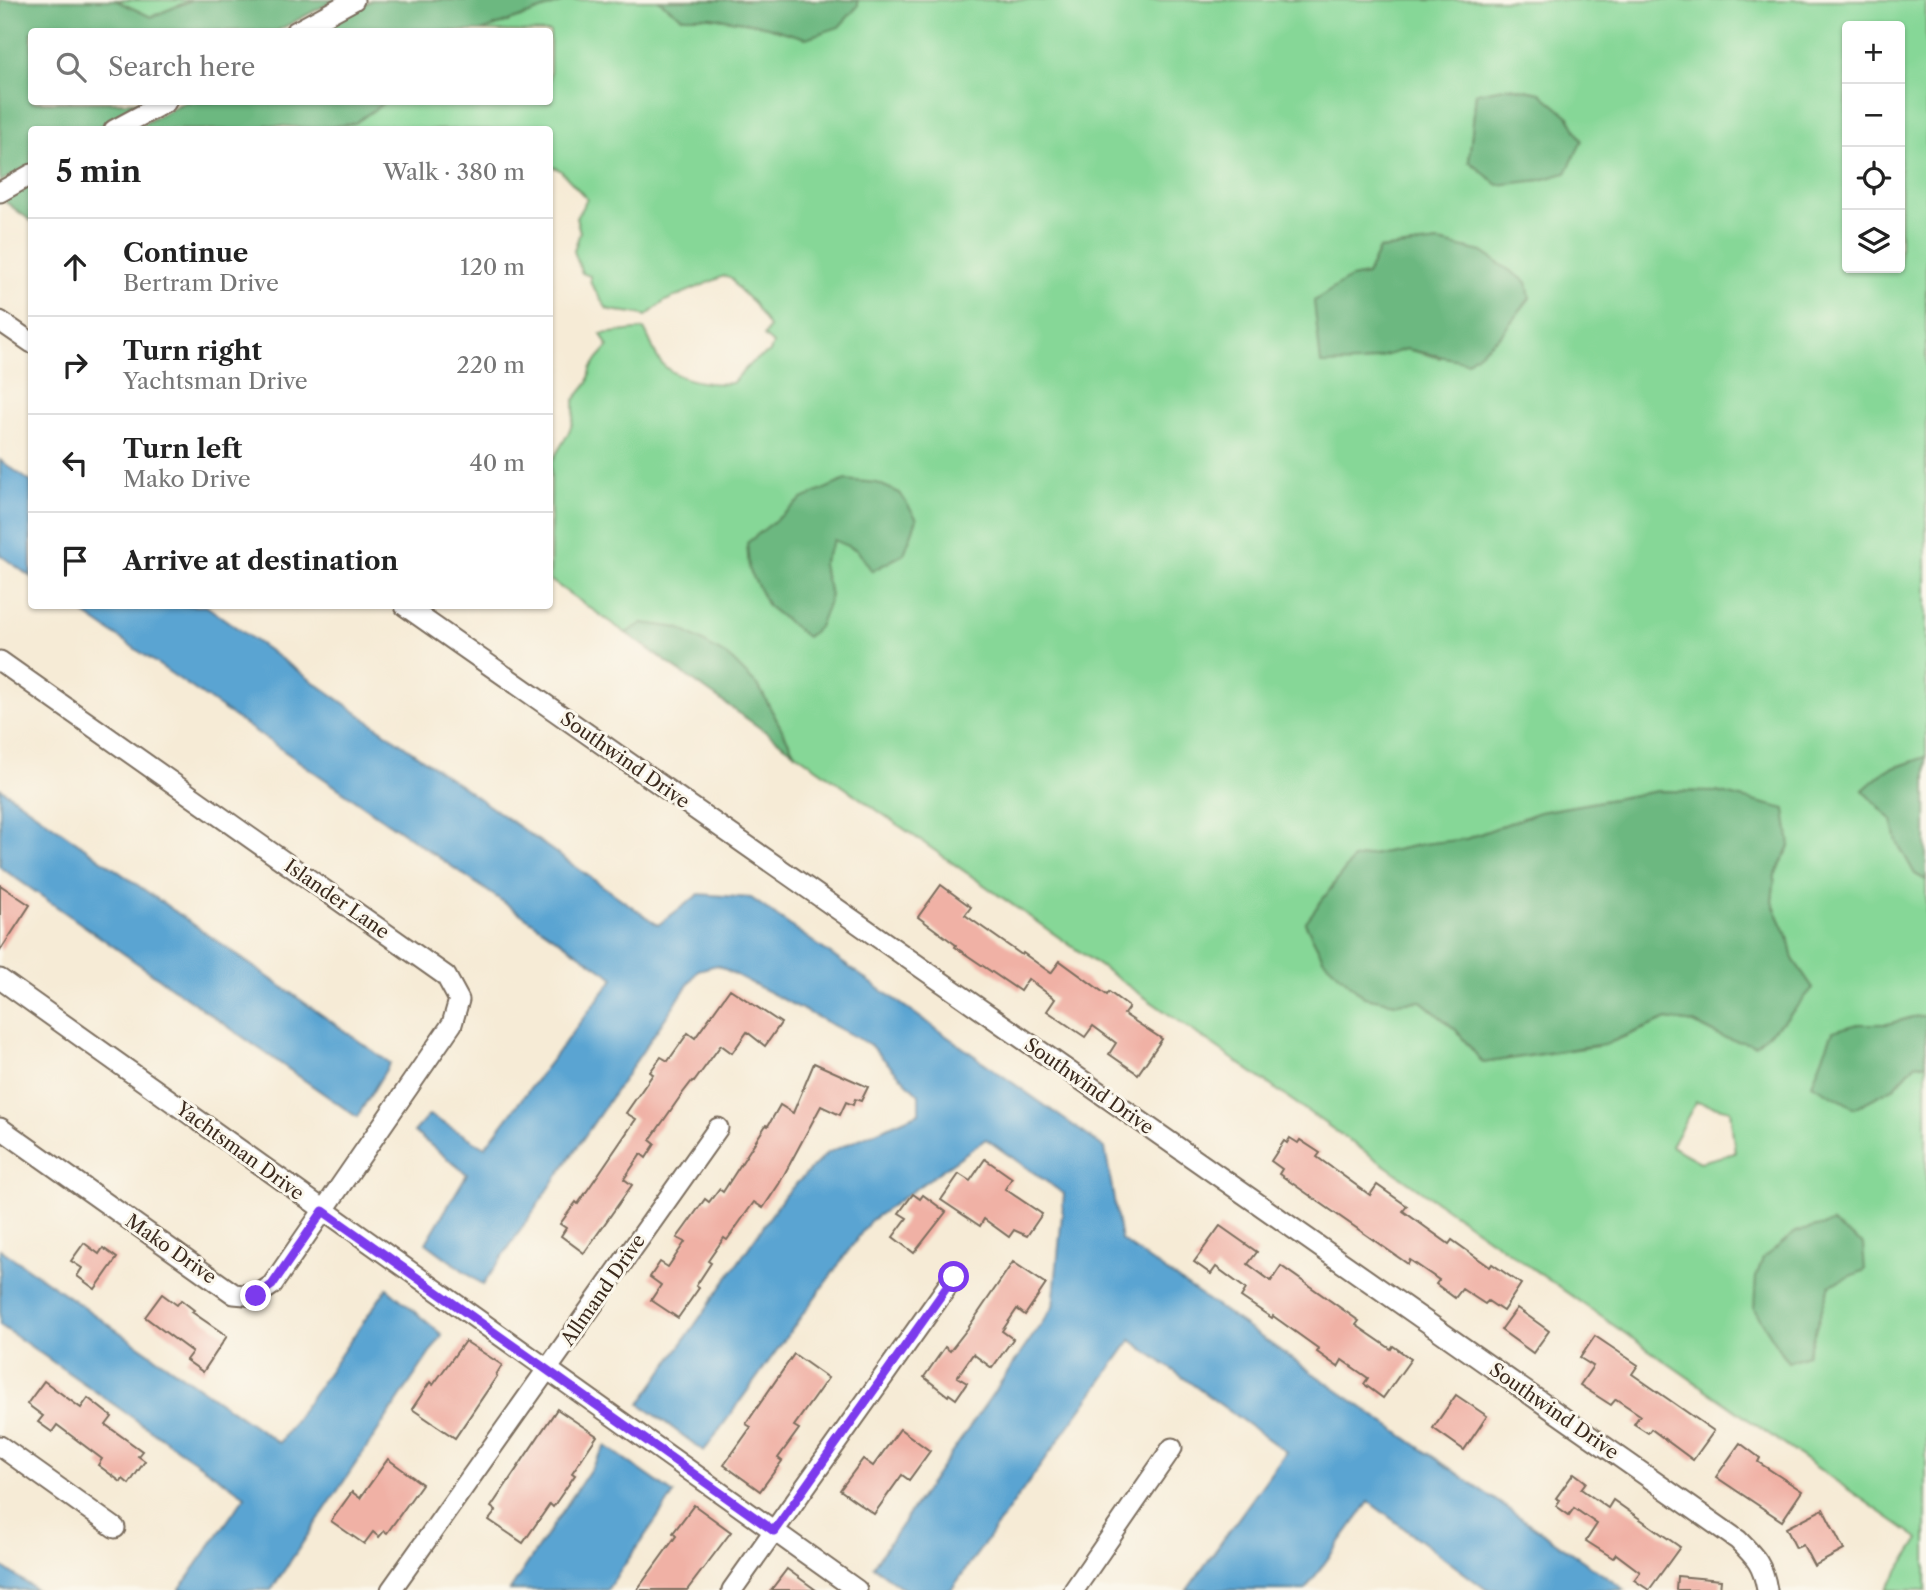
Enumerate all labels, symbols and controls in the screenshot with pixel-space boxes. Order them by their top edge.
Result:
map controls [1842,21,1905,273]
button: + [1842,21,1905,84]
search box [28,28,553,105]
icon: search [52,48,90,86]
text: Search here [108,51,255,83]
button: − [1842,84,1905,147]
button: locate [1842,147,1905,210]
text: 5 min [56,153,141,190]
text: Walk · 380 m [383,158,525,186]
button: layers [1842,210,1905,273]
text: Continue [123,237,248,269]
icon: ahead [56,248,94,286]
text: 120 m [460,253,525,281]
text: Bertram Drive [123,269,279,297]
text: Turn right [123,335,262,367]
icon: right [56,346,94,384]
text: 220 m [456,351,525,379]
text: Yachtsman Drive [123,367,308,395]
text: Turn left [123,433,242,465]
icon: left [56,444,94,482]
text: 40 m [470,449,525,477]
text: Mako Drive [123,465,251,493]
icon: arrive [56,542,94,580]
text: Arrive at destination [123,545,398,577]
street label: Southwind Drive [556,707,694,813]
street label: Islander Lane [280,854,394,944]
street label: Southwind Drive [1020,1033,1158,1139]
street label: Yachtsman Drive [171,1096,308,1205]
street label: Mako Drive [121,1209,221,1289]
street label: Allmand Drive [555,1230,650,1351]
route start [938,1261,969,1292]
route end [240,1280,271,1311]
street label: Southwind Drive [1485,1358,1623,1464]

